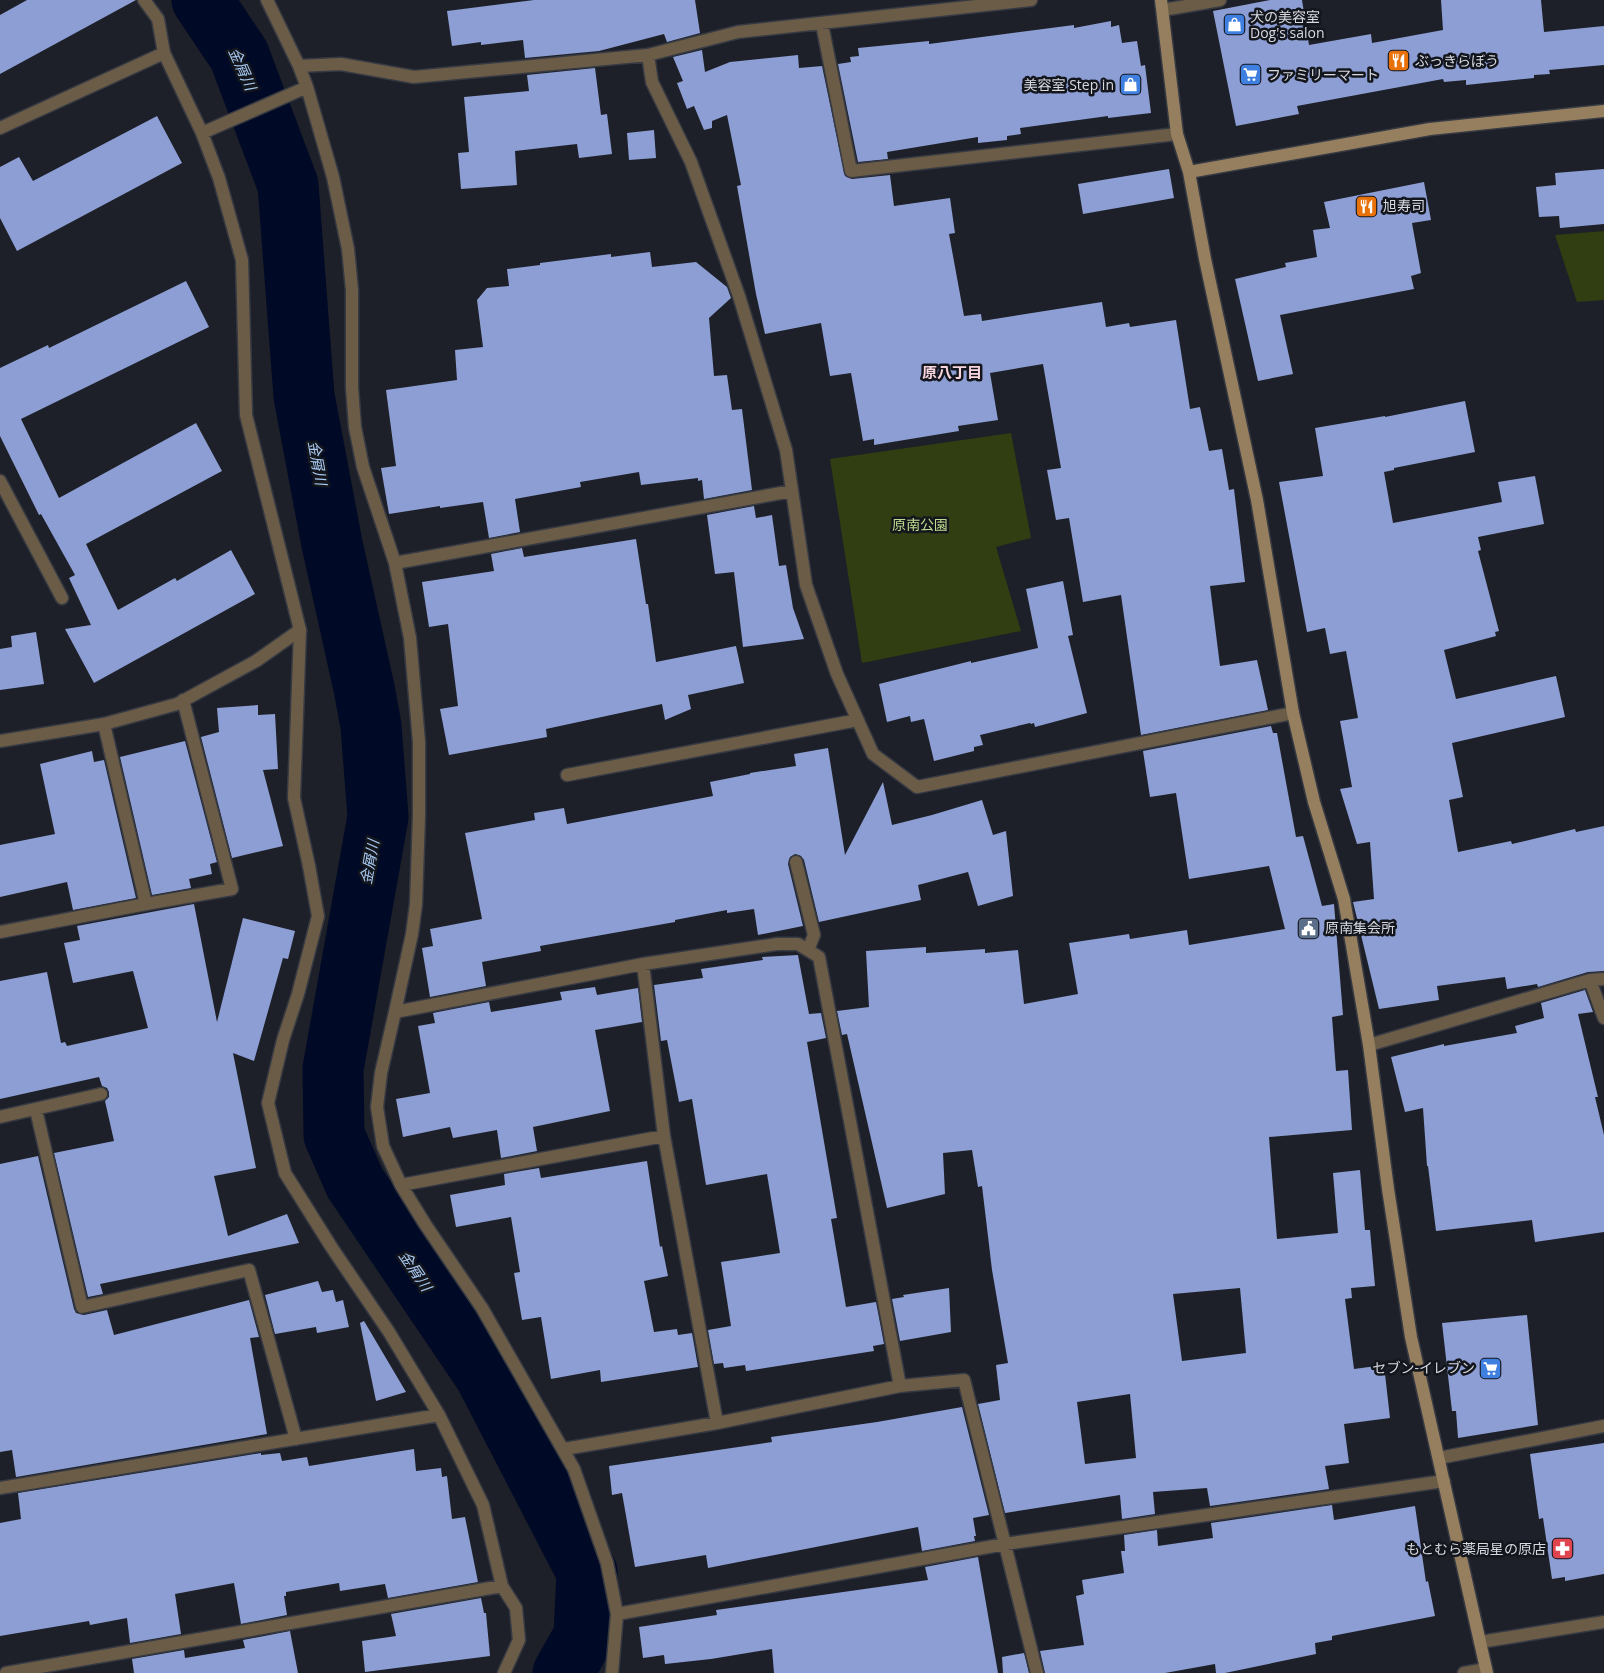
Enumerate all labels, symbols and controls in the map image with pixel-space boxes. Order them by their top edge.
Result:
place label: 犬の美容室 Dog's salon [1250,7,1325,42]
shop icon: 犬の美容室 Dog's salon [1222,13,1246,37]
water label: 金屑川 [225,44,262,95]
restaurant icon: ぶっきらぼう [1387,49,1411,73]
place label: ぶっきらぼう [1415,51,1499,70]
supermarket icon: ファミリーマート [1239,63,1263,87]
place label: ファミリーマート [1267,65,1379,84]
shop icon: 美容室 Step in [1118,73,1142,97]
place label: 美容室 Step in [1024,75,1114,94]
restaurant icon: 旭寿司 [1355,194,1379,218]
place label: 旭寿司 [1383,196,1425,215]
district label: 原八丁目 [922,362,982,382]
water label: 金屑川 [304,439,332,489]
park label: 原南公園 [892,515,948,534]
water label: 金屑川 [355,836,383,886]
public building icon: 原南集会所 [1297,916,1321,940]
place label: 原南集会所 [1325,918,1395,937]
water label: 金屑川 [395,1246,438,1296]
supermarket icon: セブン-イレブン [1479,1356,1503,1380]
place label: セブン-イレブン [1372,1358,1475,1377]
pharmacy icon: もとむら薬局星の原店 [1550,1537,1574,1561]
place label: もとむら薬局星の原店 [1406,1539,1546,1558]

